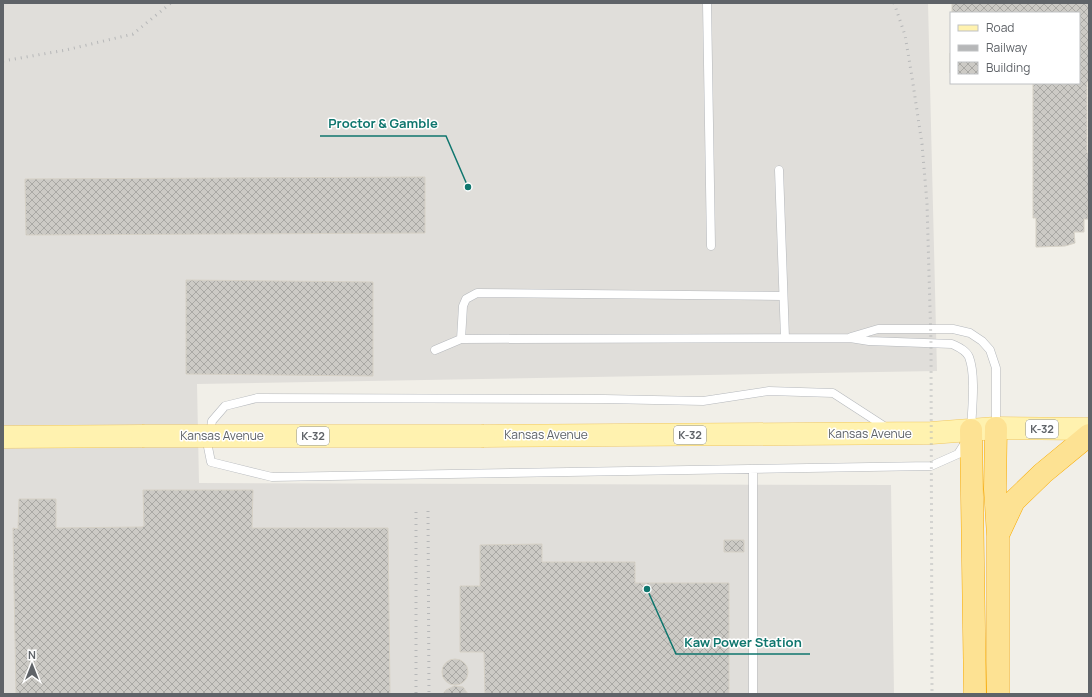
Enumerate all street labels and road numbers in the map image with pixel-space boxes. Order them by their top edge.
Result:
road number: K-32 [1026,420,1058,438]
street label: Kansas Avenue [828,425,912,442]
street label: Kansas Avenue [504,426,588,443]
road number: K-32 [674,426,706,444]
street label: Kansas Avenue [180,427,264,444]
road number: K-32 [297,427,329,445]

